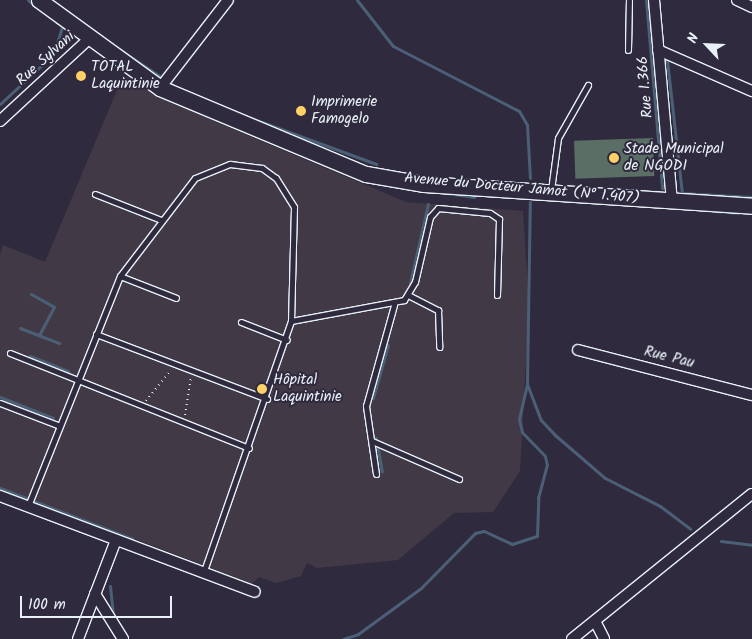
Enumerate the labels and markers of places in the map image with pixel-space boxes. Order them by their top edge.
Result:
place label: TOTAL Laquintinie [91,58,160,93]
marker: TOTAL Laquintinie [75,70,87,82]
place label: Imprimerie Famogelo [311,93,377,128]
marker: Imprimerie Famogelo [295,105,307,117]
place label: Stade Municipal de NGODI [624,140,724,175]
marker: Stade Municipal de NGODI [608,152,620,164]
place label: Hôpital Laquintinie [273,371,342,406]
marker: Hôpital Laquintinie [255,382,269,396]

